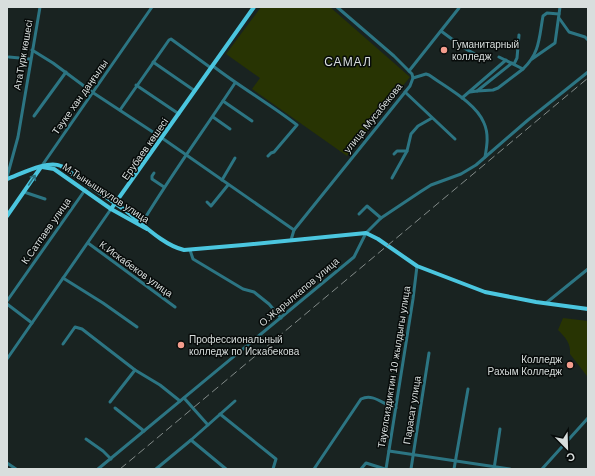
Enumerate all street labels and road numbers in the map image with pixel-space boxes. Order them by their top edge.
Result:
street label: АтаТүрк көшесі [11,19,35,91]
street label: Тәуке хан даңғылы [50,57,110,137]
street label: улица Мусабекова [342,81,405,155]
street label: Ерубаев көшесі [120,116,170,182]
street label: М.Тынышкулов улица [61,161,152,225]
street label: К.Сатпаев улица [19,196,73,266]
street label: К.Искабеков улица [97,239,175,299]
street label: О.Жарылкапов улица [257,255,341,329]
street label: Тауелсиздиктин 10 жылдыгы улица [376,285,412,449]
street label: Парасат улица [401,375,423,445]

